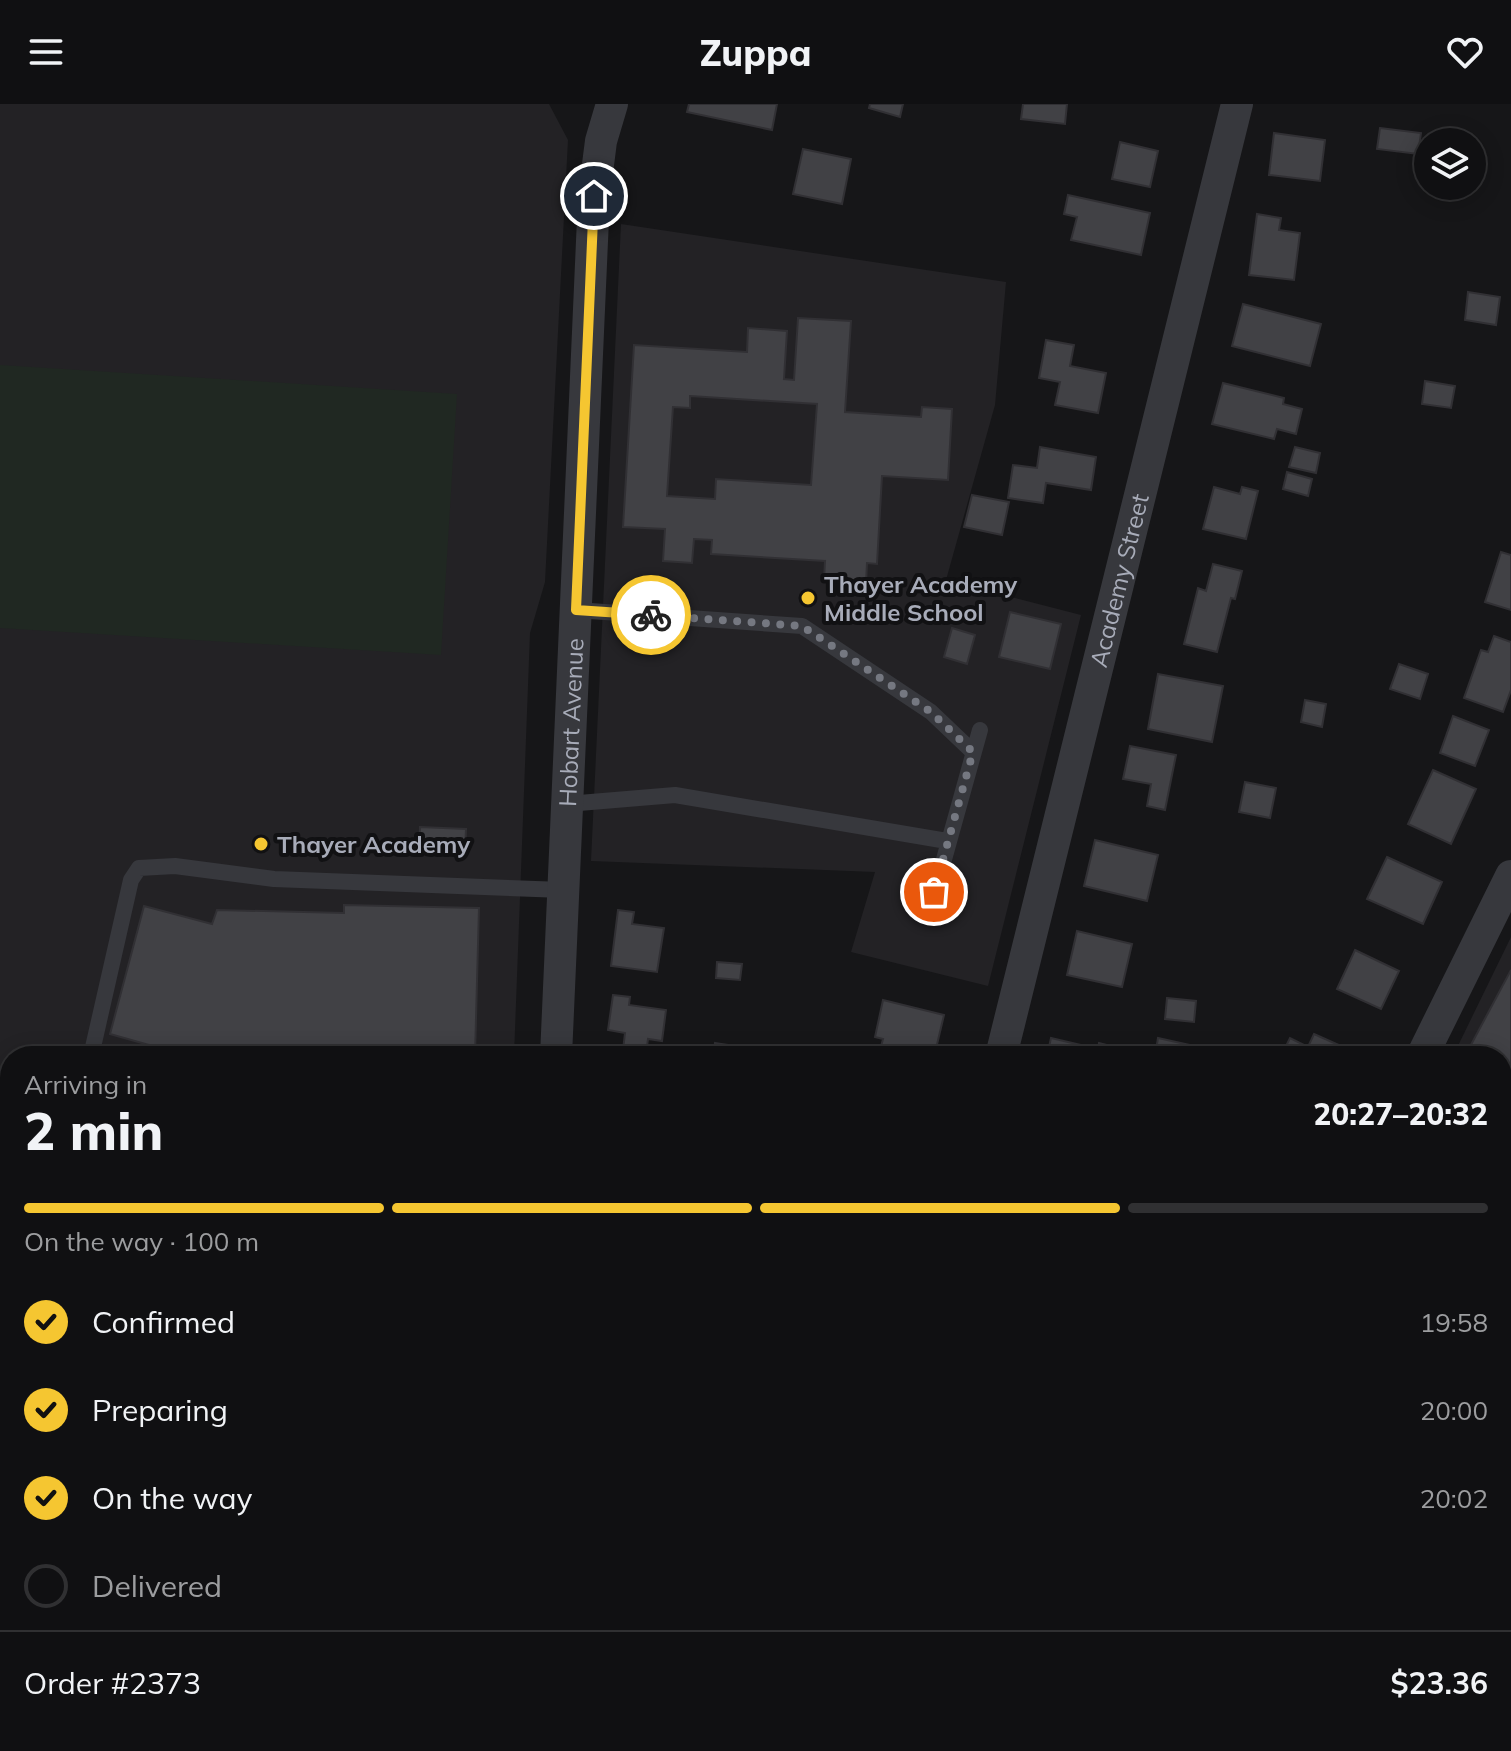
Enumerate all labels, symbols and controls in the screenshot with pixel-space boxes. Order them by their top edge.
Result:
icon: menu [24,30,68,74]
text: Zuppa [700,30,811,75]
icon: heart [1443,30,1487,74]
map controls [1414,128,1486,200]
button: layers [1414,128,1486,200]
pin [560,162,628,230]
icon: home [572,174,616,218]
street label: Academy Street [1083,491,1155,670]
place label: Thayer Academy Middle School [824,569,1018,627]
courier [611,575,691,655]
marker: Thayer Academy Middle School [799,589,817,607]
icon: bike [629,593,673,637]
street label: Hobart Avenue [552,637,589,807]
place label: Thayer Academy [277,829,471,859]
marker: Thayer Academy [252,835,270,853]
pin [900,858,968,926]
icon: bag [912,870,956,914]
text: Arriving in [24,1068,147,1101]
text: 20:27–20:32 [1313,1095,1488,1133]
text: 2 min [24,1098,163,1163]
text: On the way · 100 m [24,1225,259,1258]
icon: check [24,1300,68,1344]
text: Confirmed [92,1303,235,1341]
text: 19:58 [1420,1306,1488,1339]
icon: check [24,1388,68,1432]
text: Preparing [92,1391,228,1429]
text: 20:00 [1420,1394,1488,1427]
icon: check [24,1476,68,1520]
text: On the way [92,1479,252,1517]
text: 20:02 [1420,1482,1488,1515]
text: Delivered [92,1567,222,1605]
text: Order #2373 [24,1664,201,1702]
text: $23.36 [1391,1664,1488,1702]

